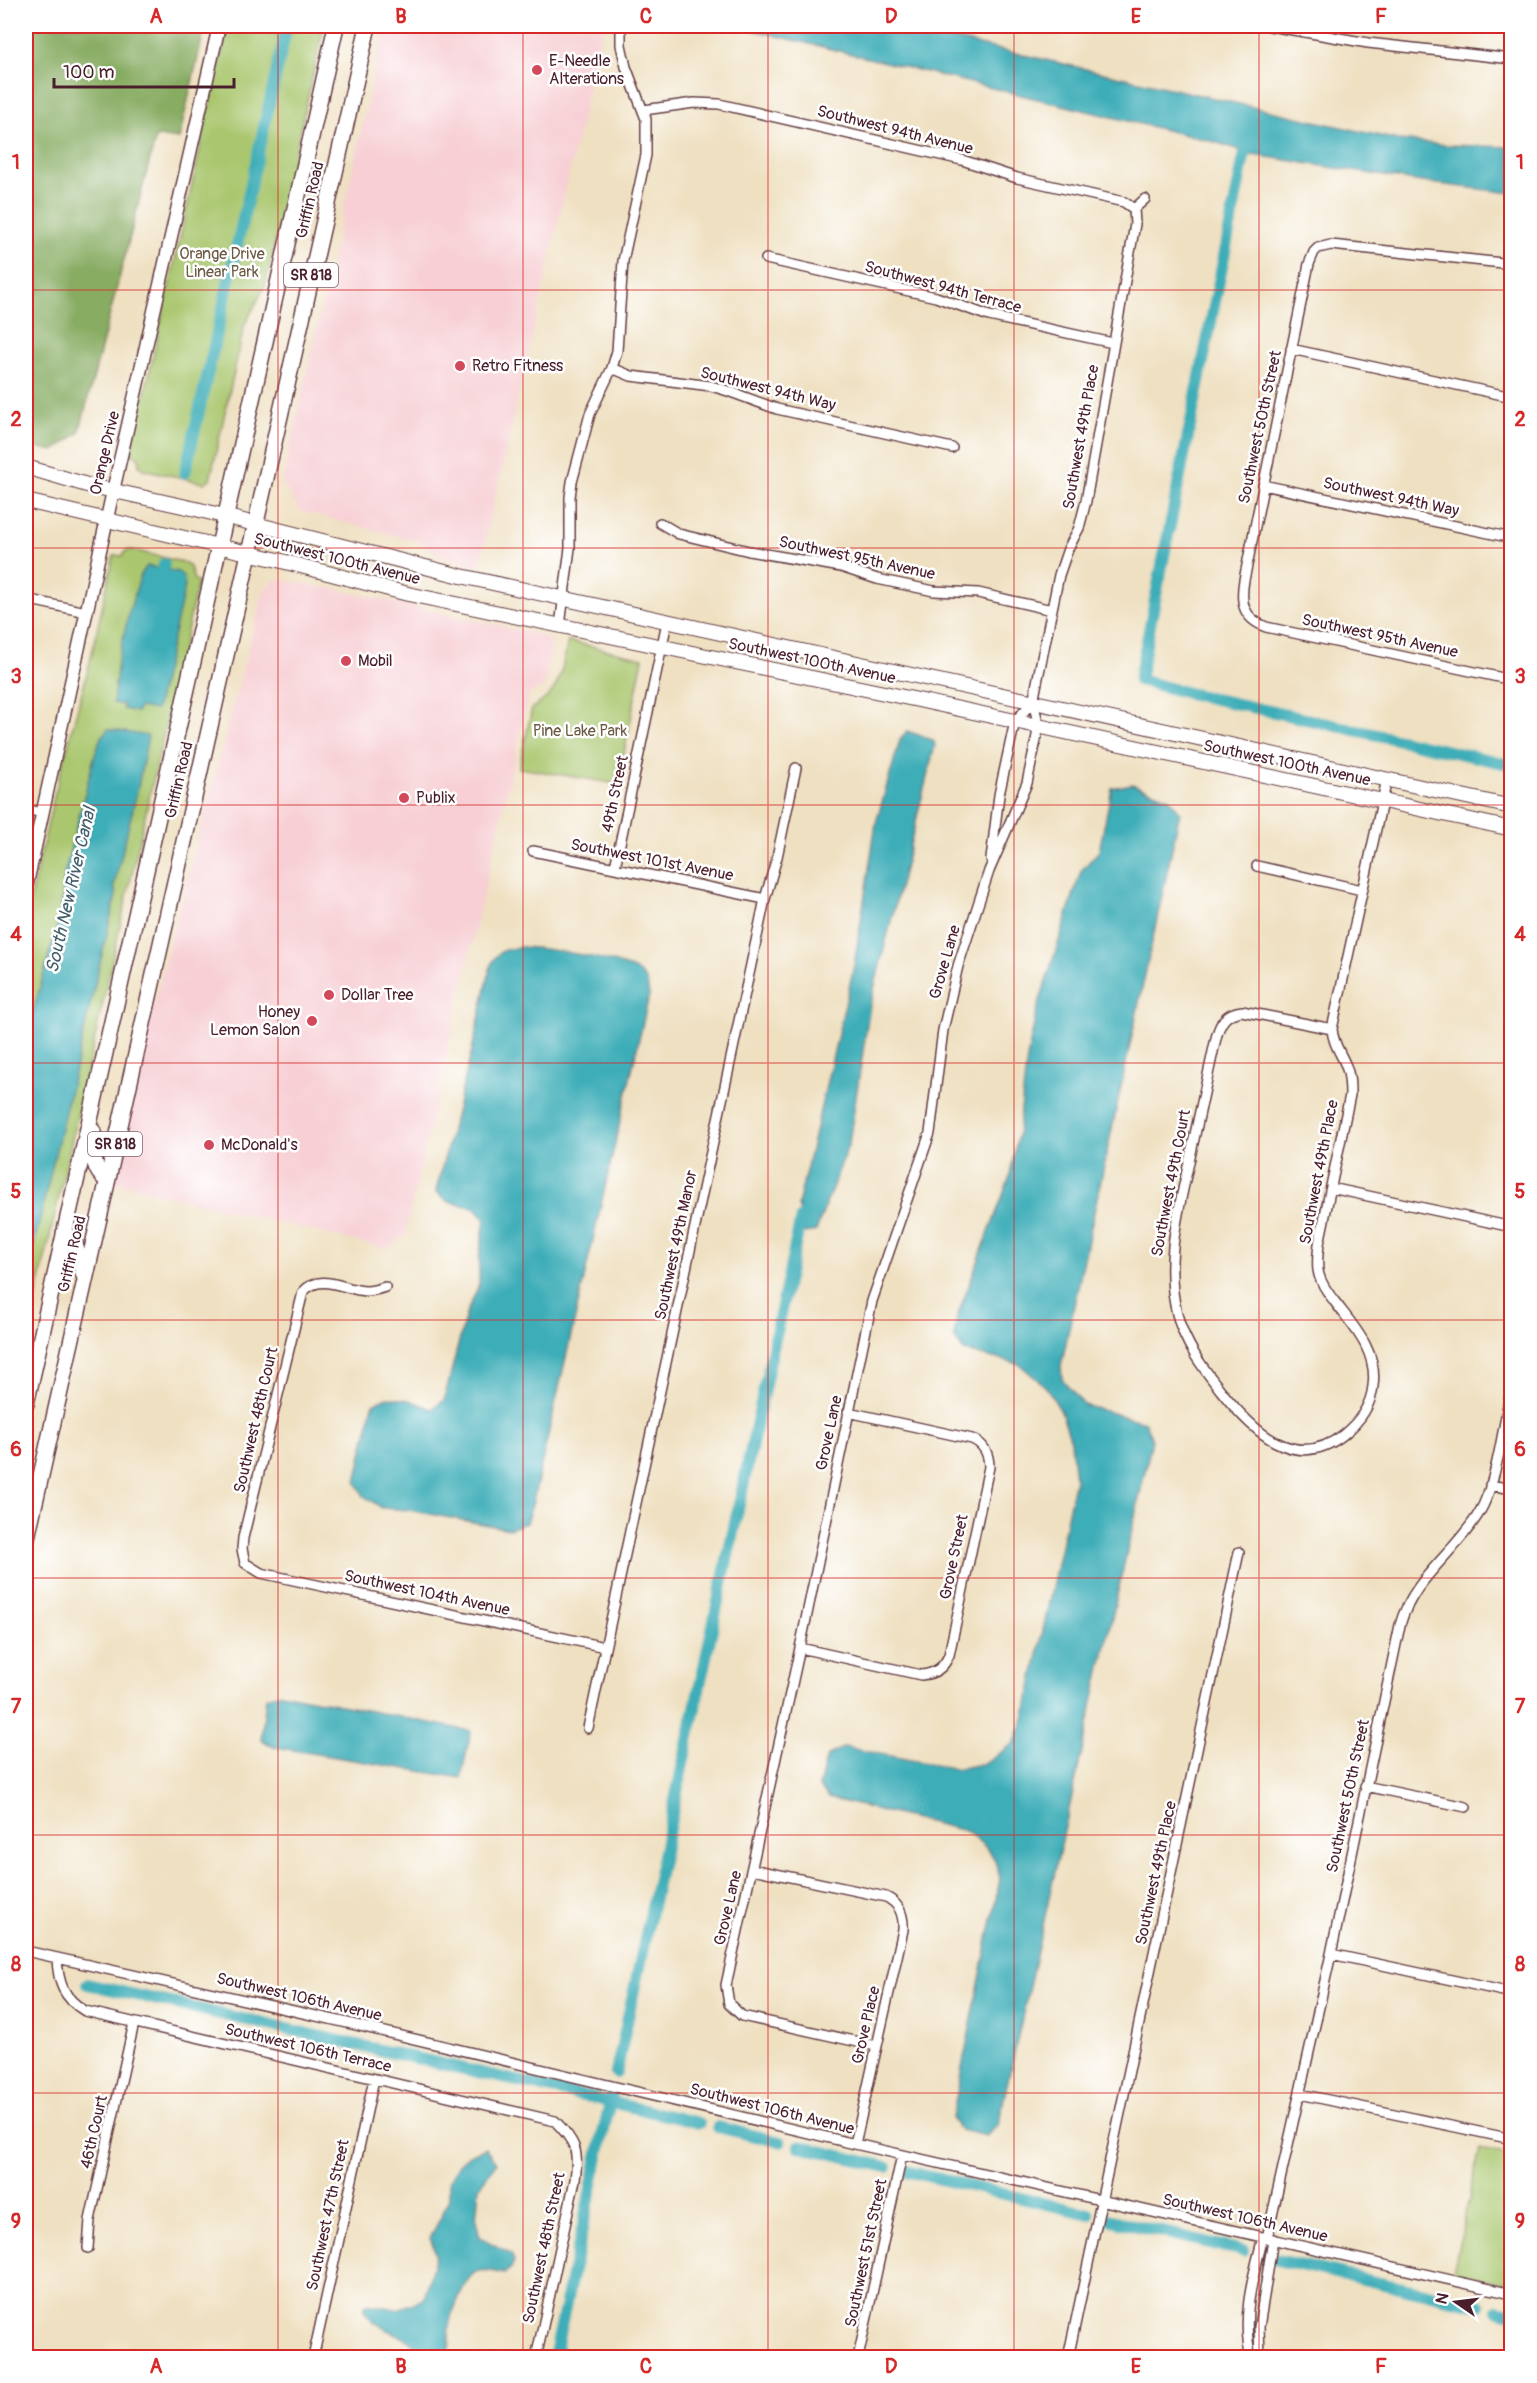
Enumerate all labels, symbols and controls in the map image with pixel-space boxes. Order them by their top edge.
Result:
text: A [150,4,163,29]
text: B [395,4,407,29]
text: C [640,4,652,29]
text: D [885,4,898,29]
text: E [1131,4,1142,29]
text: F [1375,4,1387,29]
scale bar [54,51,234,89]
place label: E-Needle Alterations [549,51,624,89]
text: 100 m [63,61,115,84]
marker: E-Needle Alterations [530,63,544,77]
street label: Southwest 94th Avenue [815,101,975,159]
text: 1 [12,150,20,175]
text: 1 [1516,150,1524,175]
street label: Griffin Road [291,160,329,240]
park label: Orange Drive Linear Park [179,244,265,282]
street label: Southwest 94th Terrace [863,256,1024,318]
road number: SR 818 [284,263,338,287]
street label: Southwest 50th Street [1234,348,1286,505]
place label: Retro Fitness [472,356,563,376]
marker: Retro Fitness [453,359,467,373]
street label: Southwest 94th Way [698,363,838,416]
street label: Southwest 49th Place [1058,363,1104,511]
text: 2 [10,407,22,432]
text: 2 [1514,407,1526,432]
street label: Orange Drive [86,409,124,497]
street label: Southwest 94th Way [1321,473,1461,521]
street label: Southwest 100th Avenue [252,529,422,589]
street label: Southwest 95th Avenue [777,532,937,584]
street label: Southwest 95th Avenue [1300,610,1460,662]
street label: Southwest 100th Avenue [727,634,898,689]
place label: Mobil [358,651,393,671]
marker: Mobil [339,654,353,668]
text: 3 [10,664,22,689]
text: 3 [1514,664,1526,689]
park label: Pine Lake Park [533,721,628,741]
street label: Southwest 100th Avenue [1202,736,1373,791]
street label: Griffin Road [160,740,198,820]
street label: 49th Street [597,753,633,834]
place label: Publix [416,788,455,808]
marker: Publix [397,791,411,805]
water label: South New River Canal [41,803,102,975]
street label: Southwest 101st Avenue [569,834,735,886]
text: 4 [10,922,22,947]
text: 4 [1514,922,1526,947]
street label: Grove Lane [925,923,965,1001]
place label: Dollar Tree [341,985,414,1005]
marker: Dollar Tree [322,988,336,1002]
place label: Honey Lemon Salon [210,1002,300,1040]
marker: Honey Lemon Salon [305,1014,319,1028]
street label: Southwest 49th Place [1295,1098,1343,1246]
street label: Southwest 49th Court [1147,1107,1195,1258]
road number: SR 818 [88,1132,142,1156]
place label: McDonald's [221,1135,298,1155]
marker: McDonald's [202,1138,216,1152]
street label: Southwest 49th Manor [650,1168,702,1322]
text: 5 [11,1179,22,1204]
text: 5 [1515,1179,1526,1204]
street label: Griffin Road [53,1214,91,1294]
street label: Southwest 48th Court [229,1345,283,1495]
street label: Grove Lane [811,1394,847,1472]
text: 6 [10,1437,22,1462]
text: 6 [1514,1437,1526,1462]
street label: Grove Street [935,1512,973,1601]
street label: Southwest 104th Avenue [342,1566,512,1620]
text: 7 [11,1694,22,1719]
text: 7 [1515,1694,1526,1719]
street label: Southwest 50th Street [1322,1717,1374,1874]
street label: Southwest 49th Place [1131,1799,1181,1947]
street label: Grove Lane [710,1869,746,1947]
text: 8 [11,1952,21,1977]
text: 8 [1515,1952,1525,1977]
street label: Southwest 106th Avenue [215,1968,384,2026]
street label: Grove Place [847,1984,885,2066]
street label: Southwest 106th Terrace [223,2019,393,2077]
street label: Southwest 106th Avenue [688,2079,856,2139]
street label: 46th Court [76,2093,112,2171]
street label: Southwest 47th Street [302,2137,354,2293]
street label: Southwest 48th Street [518,2170,570,2325]
street label: Southwest 51st Street [841,2176,892,2329]
street label: Southwest 106th Avenue [1161,2189,1330,2247]
text: 9 [11,2209,21,2234]
text: 9 [1515,2209,1525,2234]
north arrow [1426,2272,1486,2332]
text: N [1431,2291,1453,2306]
text: A [150,2354,163,2379]
text: B [395,2354,407,2379]
text: C [640,2354,652,2379]
text: D [885,2354,898,2379]
text: E [1131,2354,1142,2379]
text: F [1375,2354,1387,2379]

